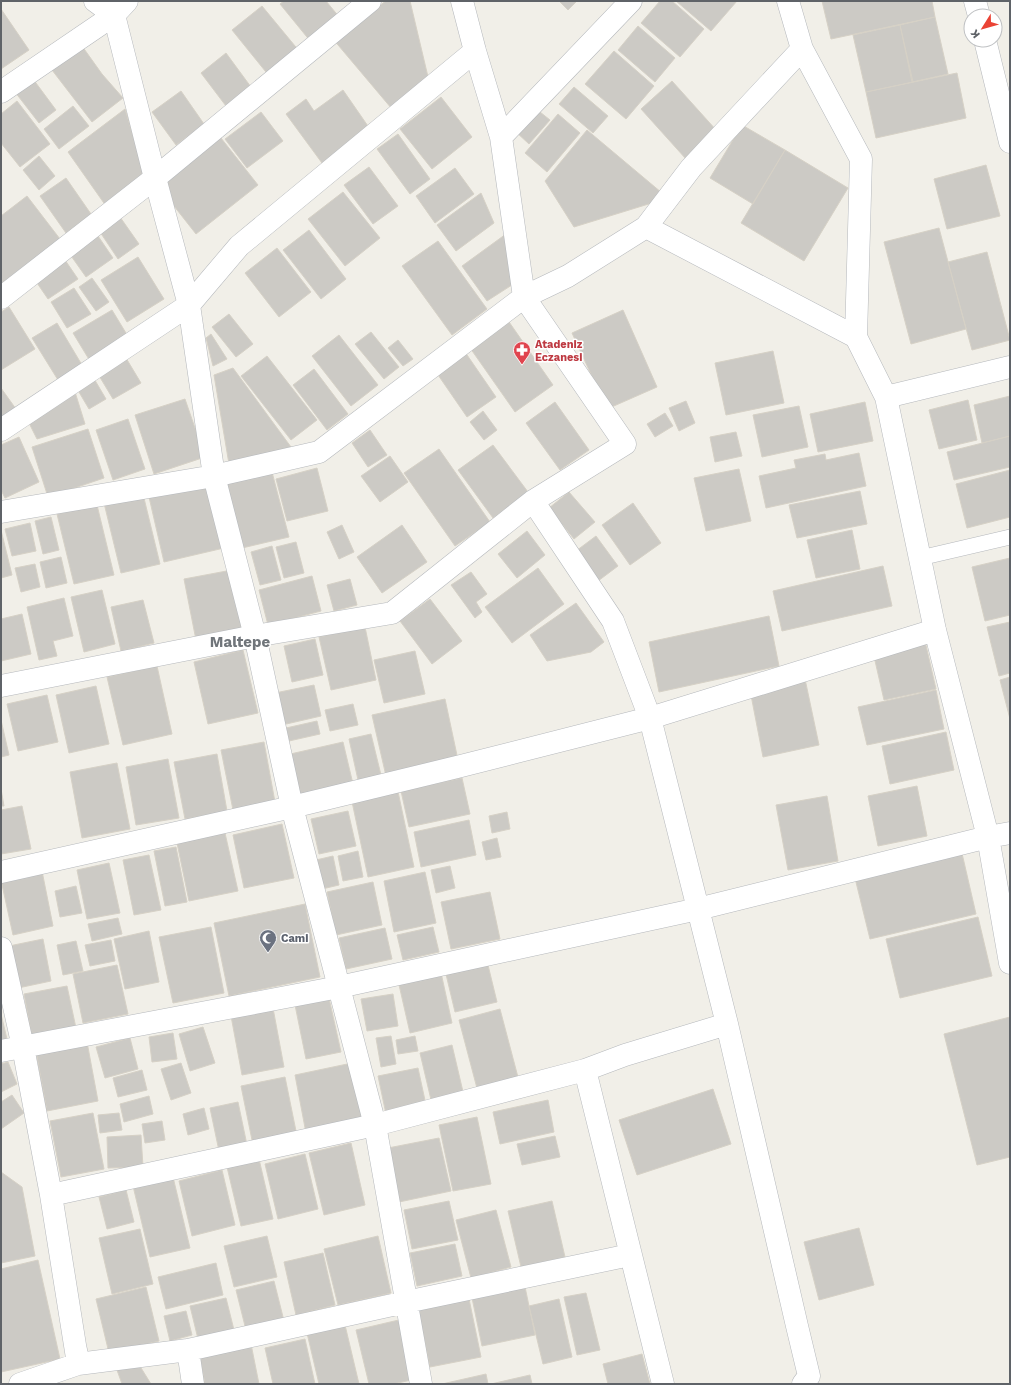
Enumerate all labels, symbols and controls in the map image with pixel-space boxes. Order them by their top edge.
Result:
north arrow [963,8,1003,48]
text: K [968,26,983,41]
place label: Atadeniz Eczanesi [535,338,583,364]
pharmacy icon: Atadeniz Eczanesi [512,340,532,365]
district label: Maltepe [210,633,270,651]
mosque icon: Cami [258,928,278,953]
place label: Cami [281,932,308,945]

